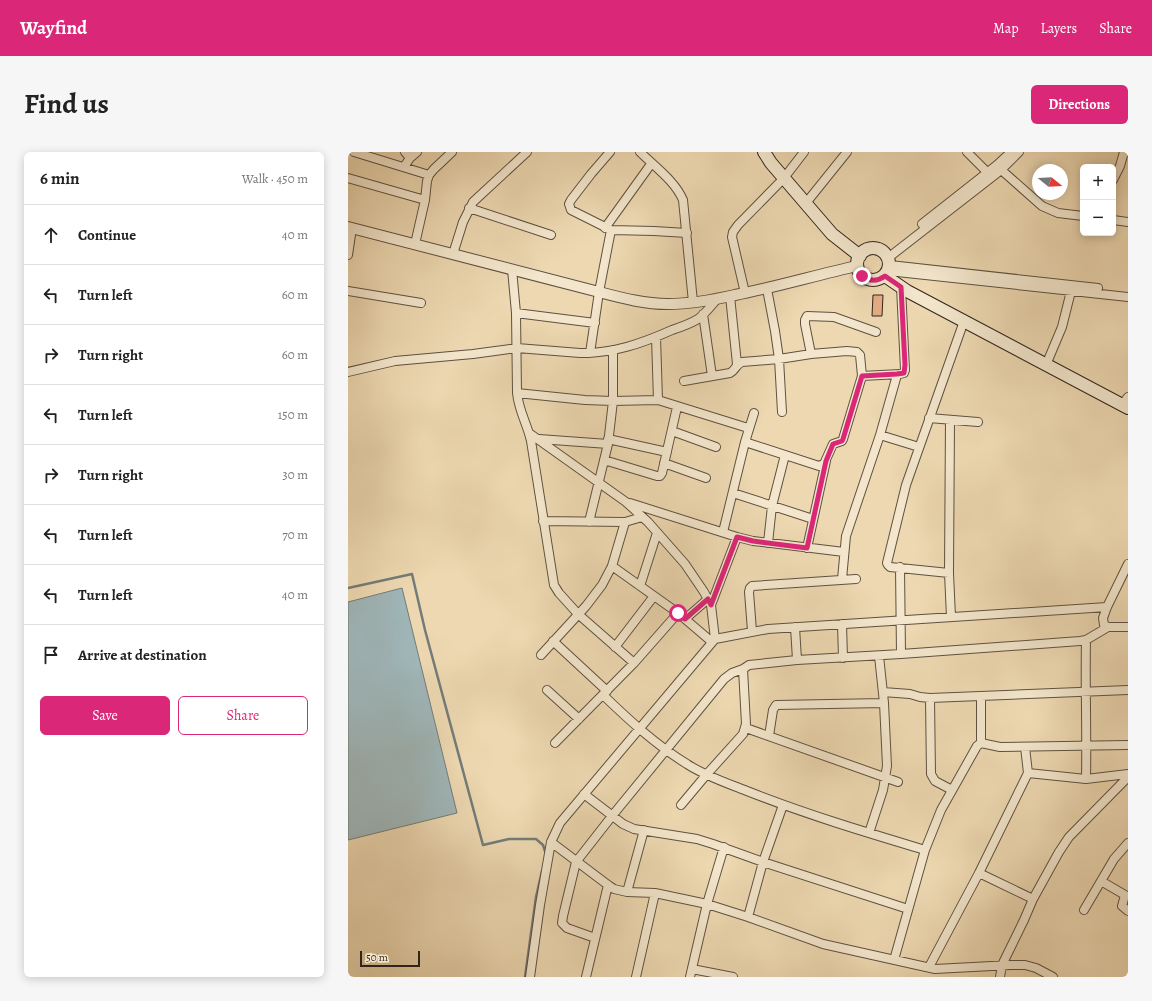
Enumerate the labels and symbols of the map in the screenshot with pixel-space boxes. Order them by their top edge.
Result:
north arrow [1032,164,1068,200]
route end [853,267,871,285]
route start [669,604,687,622]
scale bar [360,949,420,968]

